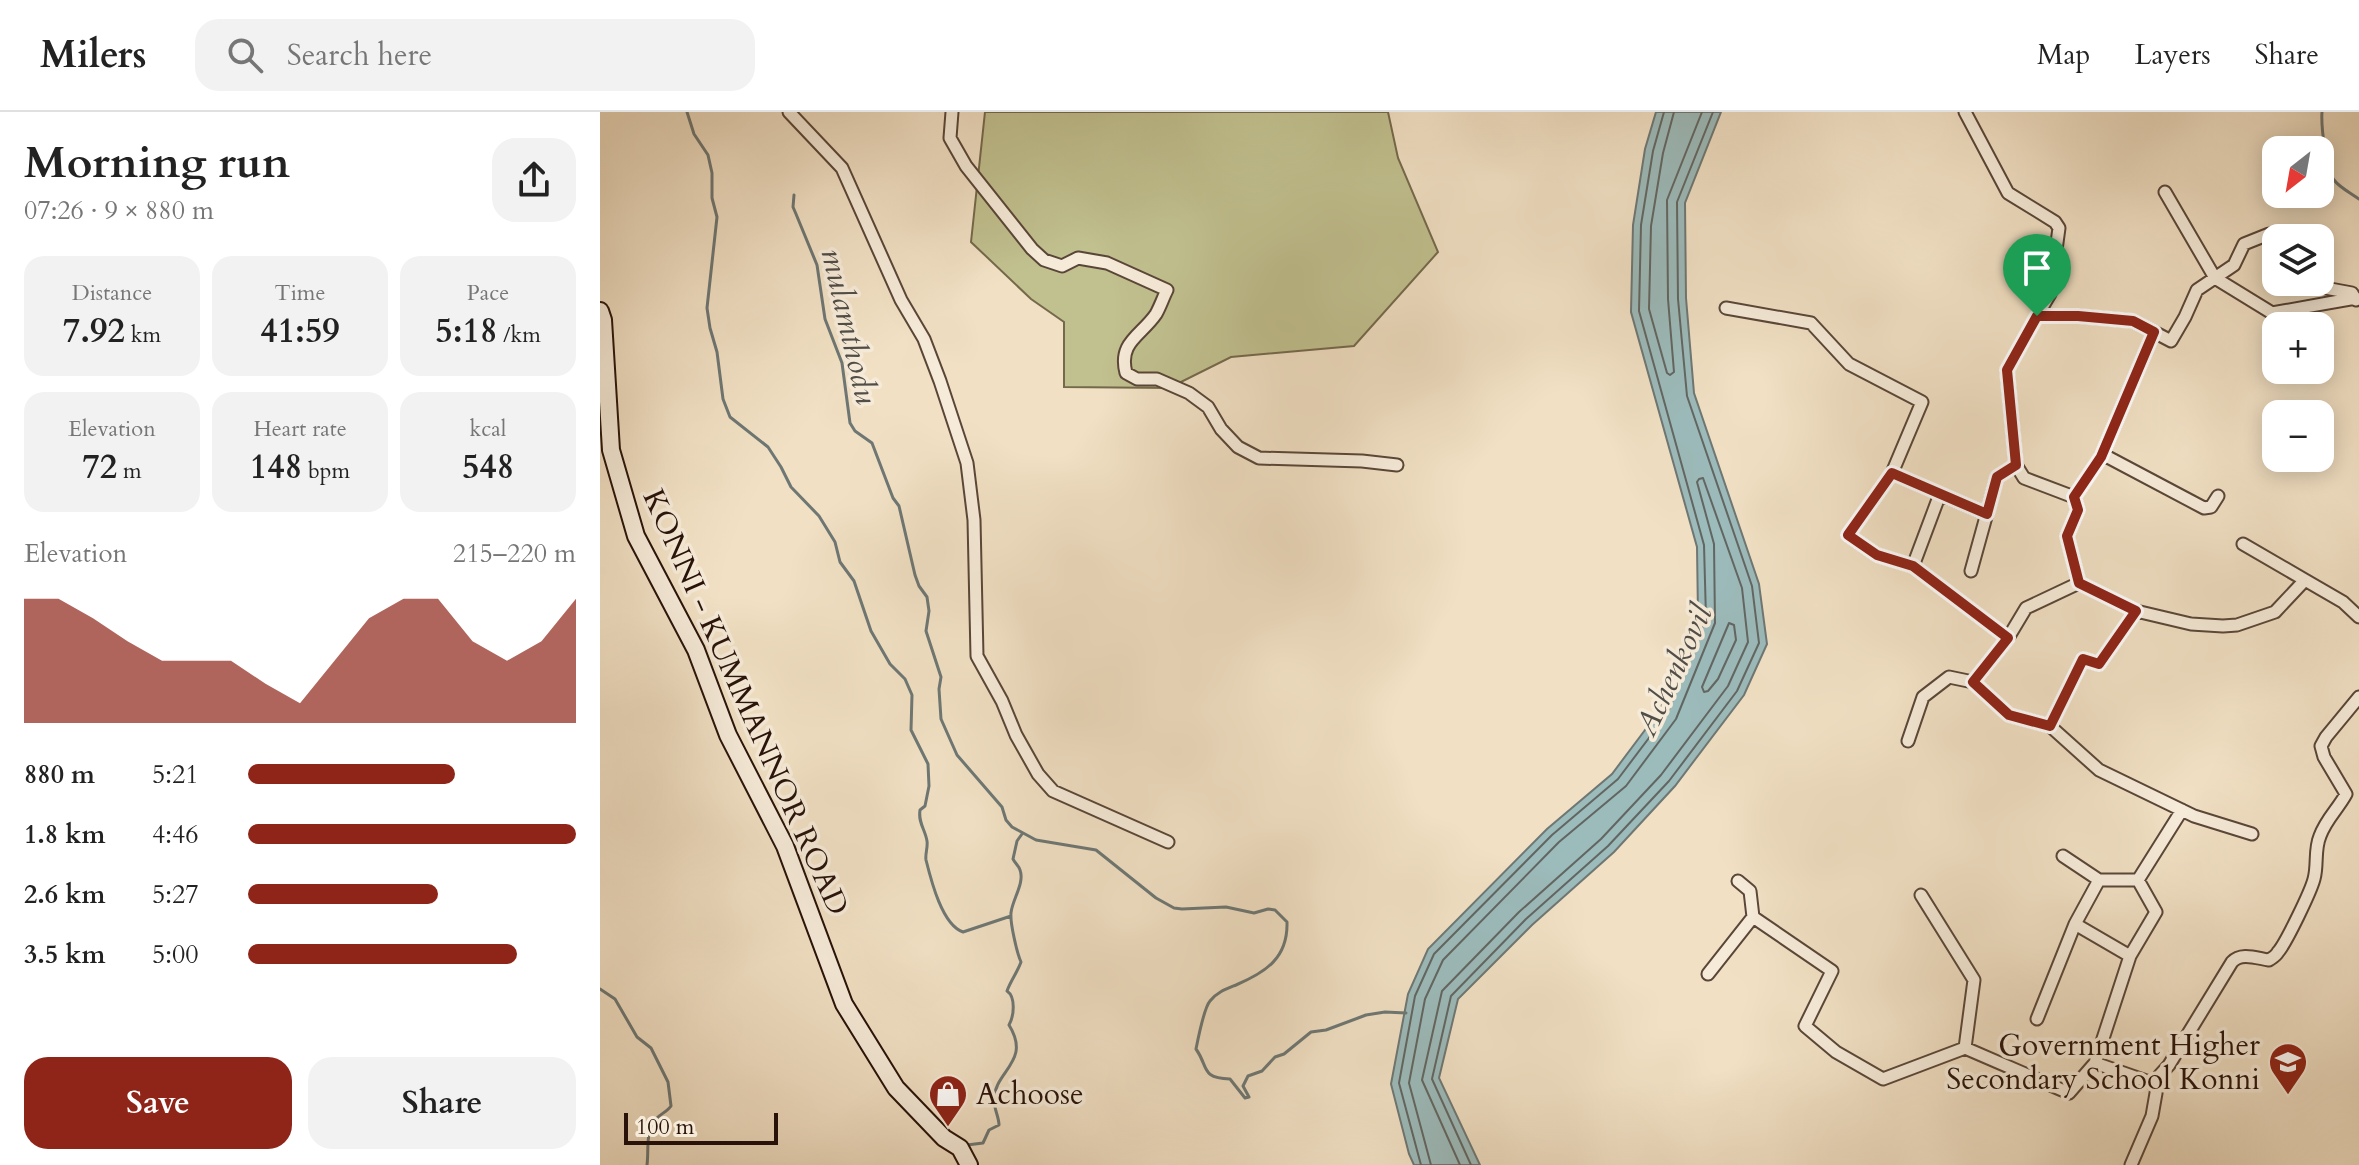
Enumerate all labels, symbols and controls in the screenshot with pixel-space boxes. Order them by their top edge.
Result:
search box [195,19,755,91]
text: Milers [40,29,147,81]
icon: search [223,33,267,77]
text: Search here [287,35,432,76]
text: Map [2037,36,2090,74]
text: Layers [2134,36,2211,74]
text: Share [2255,36,2319,74]
text: Morning run [24,133,290,193]
north arrow [2262,136,2334,208]
map controls [2262,136,2334,472]
button: share [492,138,576,222]
text: 07:26 · 9 × 880 m [24,193,214,228]
button: layers [2262,224,2334,296]
pin [2003,234,2071,316]
water label: mulamthodu [810,244,888,409]
icon: arrive [2015,246,2059,290]
text: Distance [72,278,152,308]
text: Time [275,278,325,308]
text: Pace [467,278,509,308]
text: 7.92 [63,308,125,354]
text: 41:59 [260,308,340,354]
text: 5:18 [435,308,497,354]
button: + [2262,312,2334,384]
text: km [125,320,161,350]
text: /km [497,320,541,350]
button: − [2262,400,2334,472]
text: Elevation [68,414,156,444]
text: Heart rate [253,414,347,444]
text: kcal [470,414,506,444]
text: 72 [82,444,117,490]
text: 148 [250,444,302,490]
text: 548 [462,444,514,490]
text: m [117,456,142,486]
text: bpm [302,456,350,486]
street label: KONNI - KUMMANNOR ROAD [633,483,858,922]
text: Elevation [24,536,127,571]
text: 215–220 m [453,536,576,571]
water label: Achenkovil [1624,596,1724,744]
text: 880 m [24,757,95,792]
text: 5:21 [152,757,199,792]
text: 1.8 km [24,817,105,852]
text: 4:46 [152,817,199,852]
text: 2.6 km [24,877,105,912]
text: 5:27 [152,877,199,912]
text: 3.5 km [24,937,105,972]
text: 5:00 [152,937,199,972]
place label: Government Higher Secondary School Konni [1946,1025,2260,1100]
school or university icon: Government Higher Secondary School Konni [2267,1041,2309,1096]
button: Save [24,1057,292,1149]
button: Share [308,1057,576,1149]
shop icon: Achoose [927,1073,969,1128]
place label: Achoose [976,1074,1084,1115]
scale bar [624,1109,778,1145]
text: 100 m [636,1112,694,1142]

